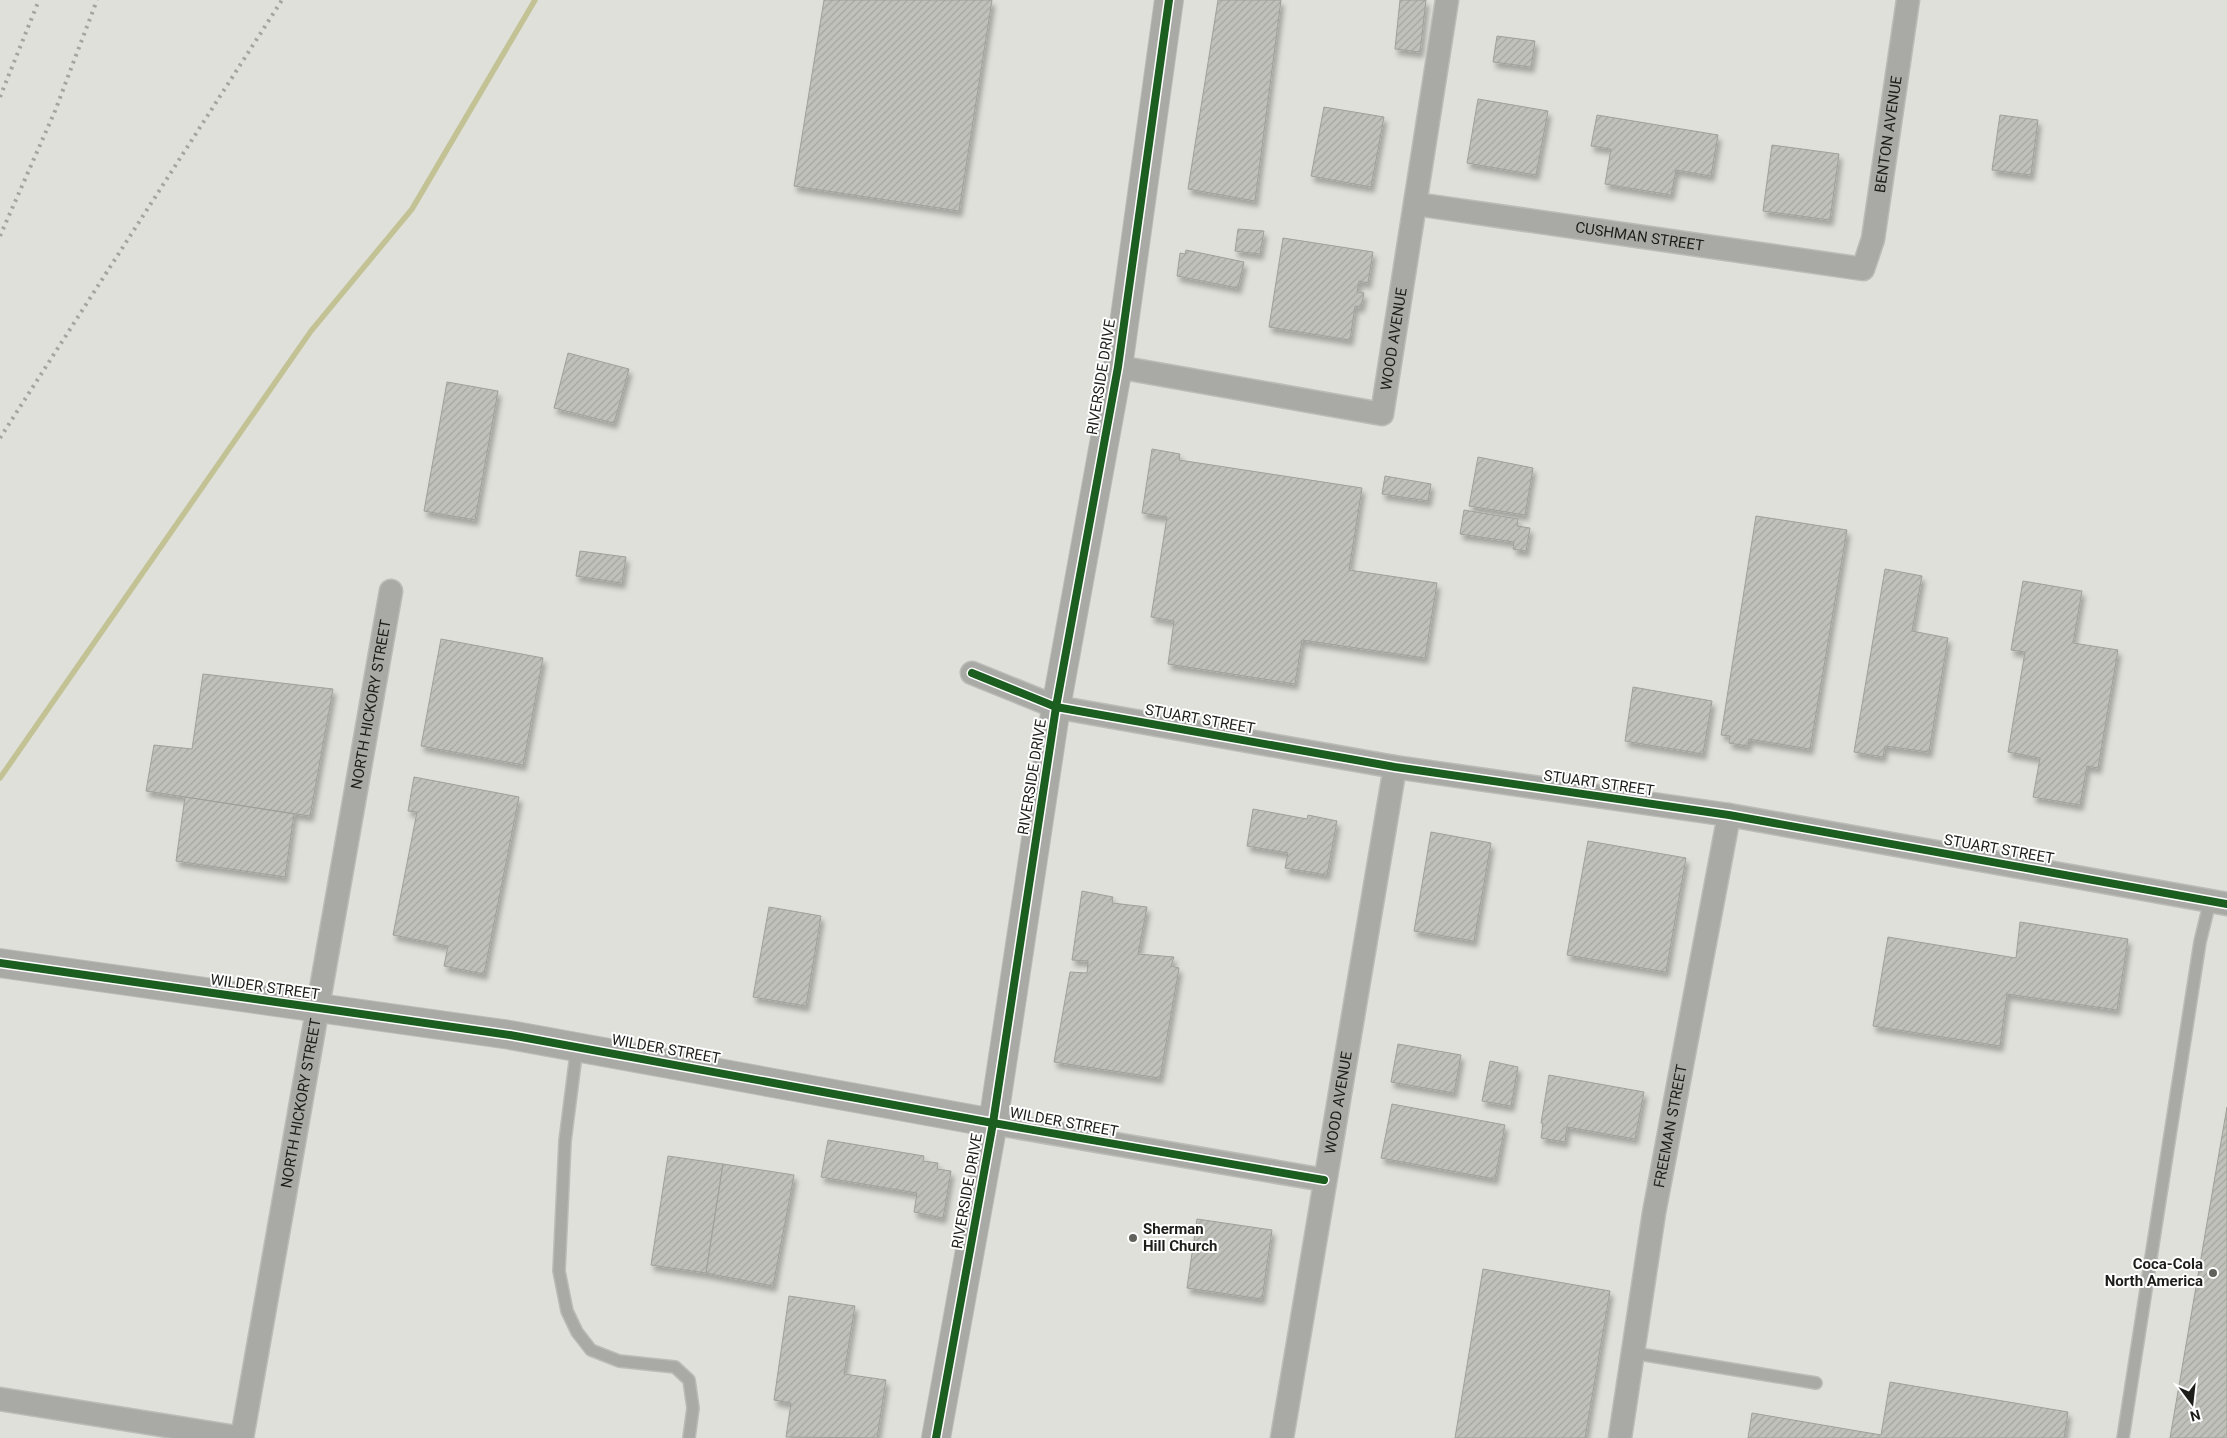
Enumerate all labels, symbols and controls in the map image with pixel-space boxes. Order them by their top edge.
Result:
street label: BENTON AVENUE [1871,74,1906,194]
street label: CUSHMAN STREET [1574,218,1705,255]
street label: WOOD AVENUE [1377,286,1411,392]
street label: RIVERSIDE DRIVE [1083,317,1119,436]
street label: NORTH HICKORY STREET [347,618,395,791]
street label: STUART STREET [1144,700,1257,738]
street label: RIVERSIDE DRIVE [1014,717,1050,836]
street label: STUART STREET [1543,766,1655,800]
street label: STUART STREET [1943,830,2056,868]
street label: WILDER STREET [209,970,321,1004]
street label: NORTH HICKORY STREET [277,1017,325,1189]
street label: WILDER STREET [610,1031,722,1067]
street label: WOOD AVENUE [1321,1050,1356,1155]
street label: FREEMAN STREET [1650,1063,1691,1189]
street label: WILDER STREET [1008,1104,1120,1140]
street label: RIVERSIDE DRIVE [948,1131,986,1250]
place label: Sherman Hill Church [1143,1220,1217,1255]
marker: Sherman Hill Church [1127,1232,1139,1244]
place label: Coca-Cola North America [2105,1255,2203,1290]
marker: Coca-Cola North America [2207,1267,2219,1279]
north arrow [2167,1378,2217,1428]
text: N [2189,1407,2202,1425]

